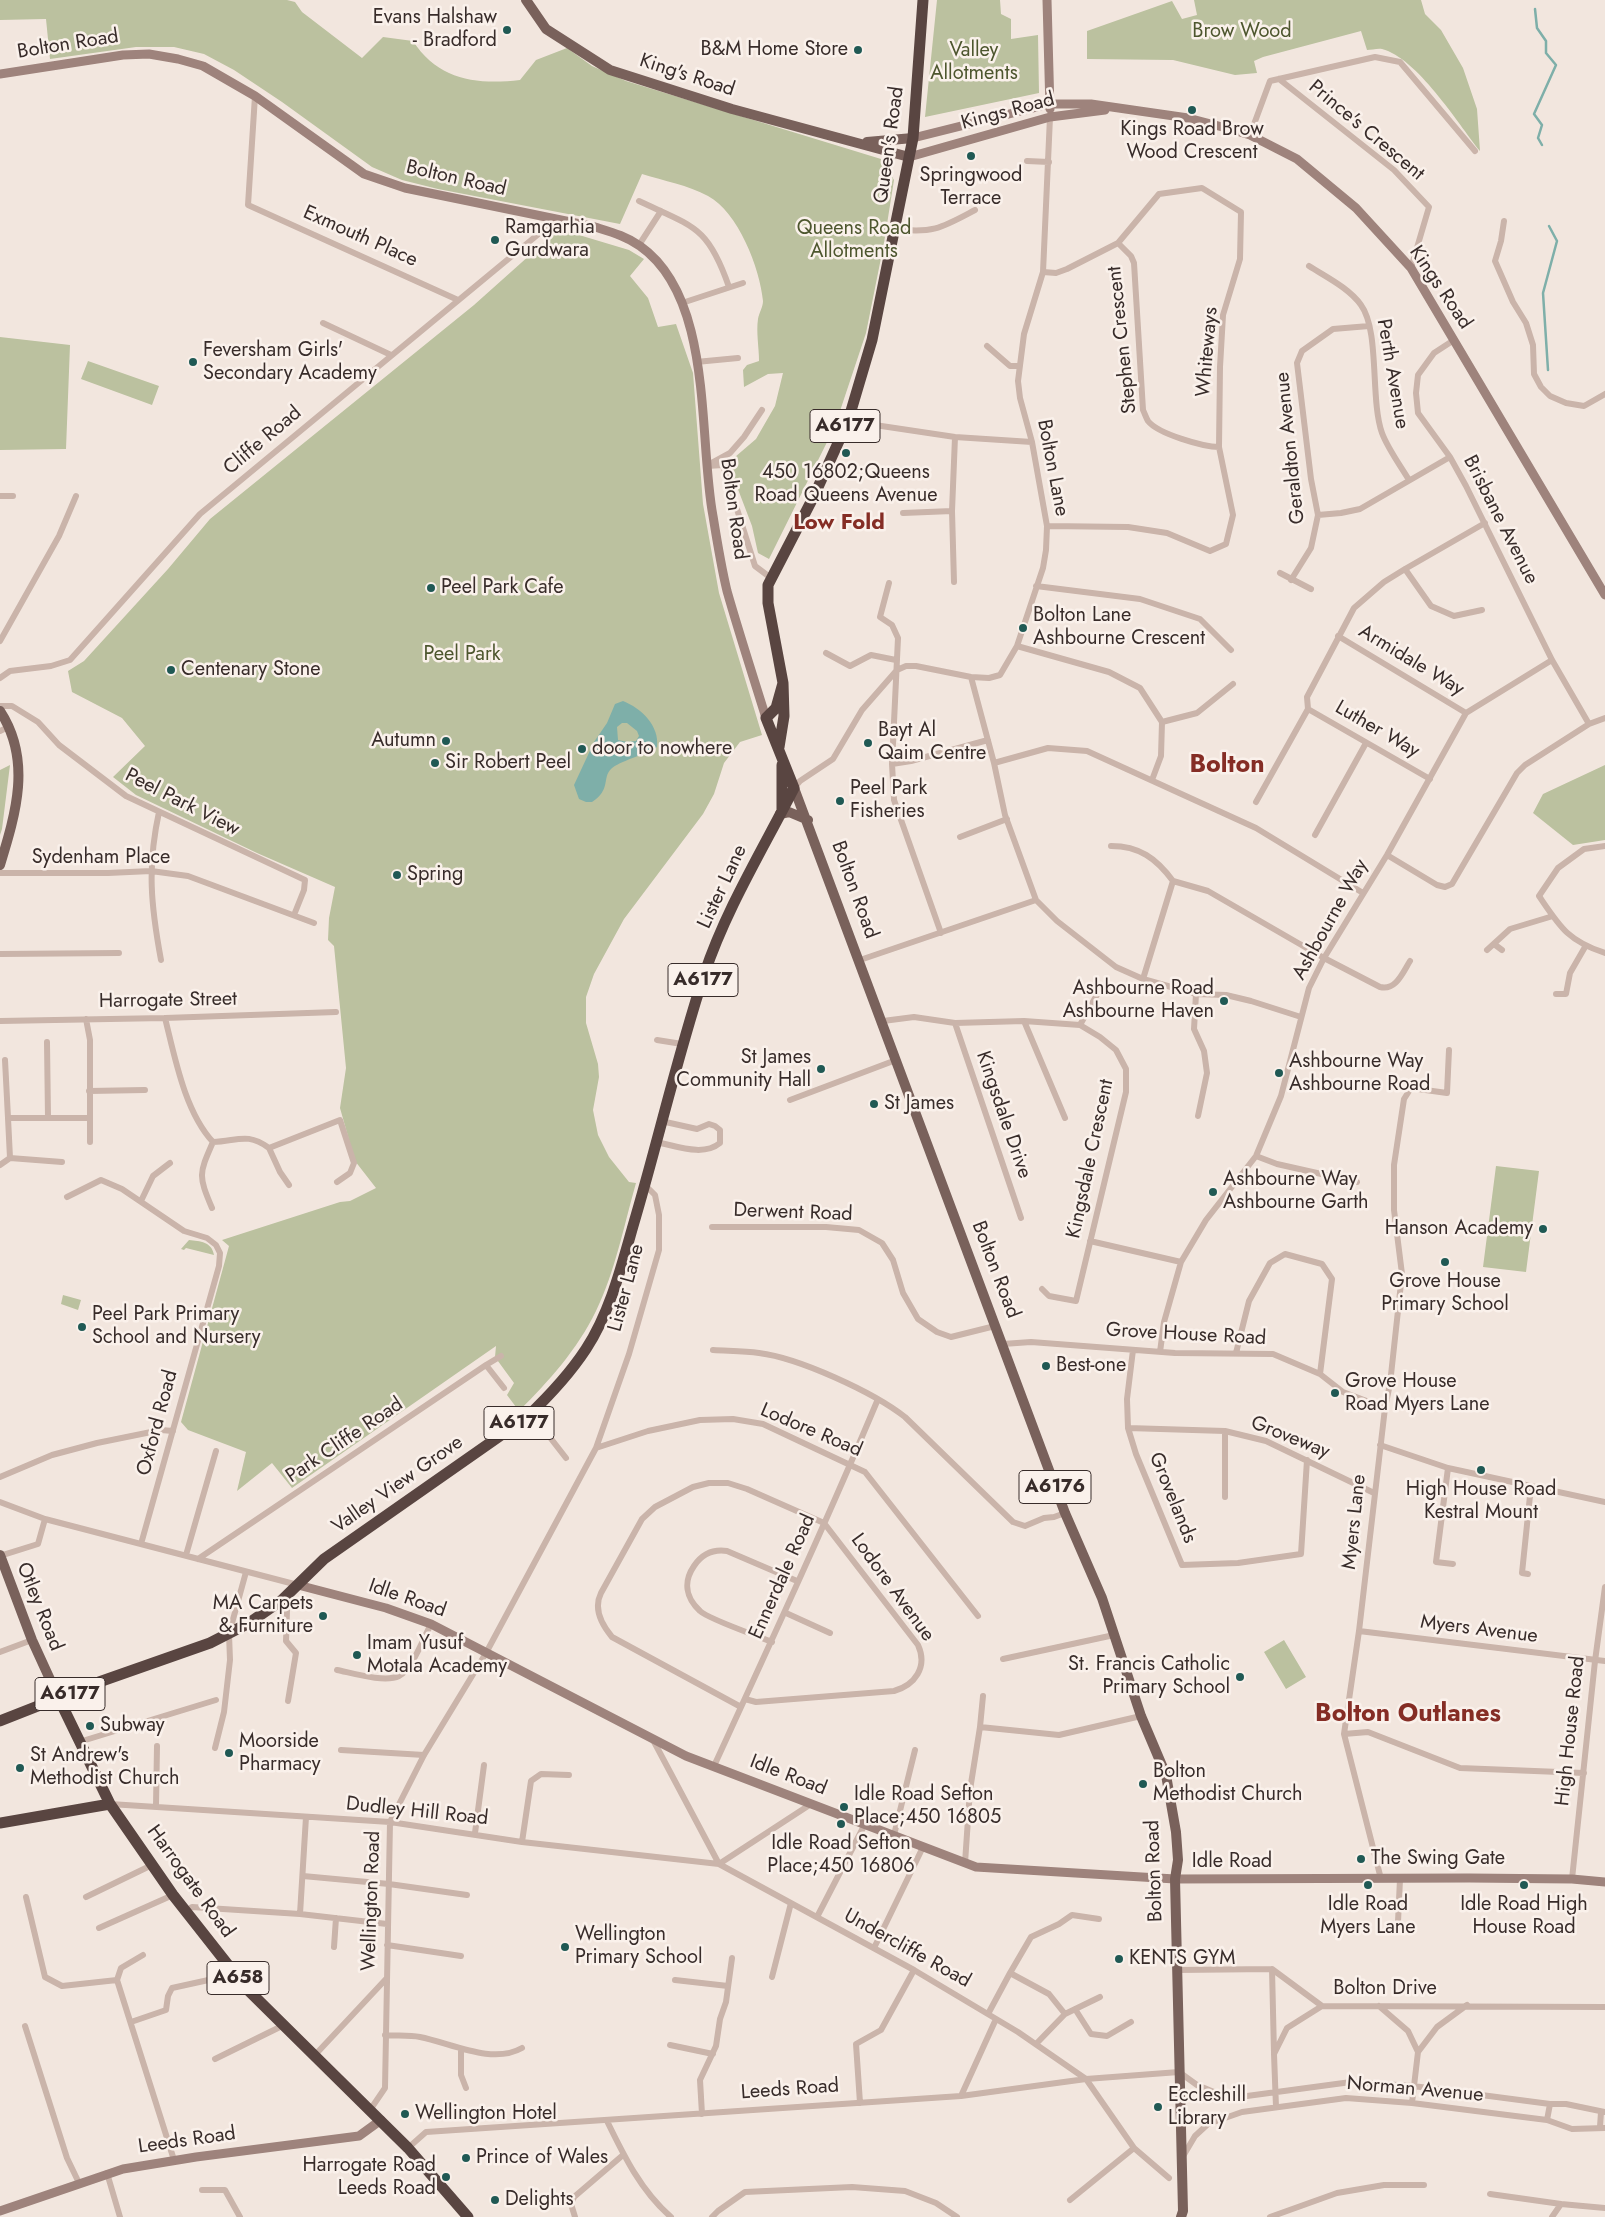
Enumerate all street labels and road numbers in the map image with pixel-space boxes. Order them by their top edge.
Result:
street label: Bolton Road [16,25,120,65]
street label: King's Road [636,49,738,103]
street label: Prince's Crescent [1303,76,1429,186]
street label: Queen's Road [870,85,910,205]
street label: Kings Road [959,88,1057,136]
street label: Bolton Road [404,156,508,202]
street label: Exmouth Place [299,201,421,273]
street label: Kings Road [1403,242,1477,334]
street label: Stephen Crescent [1103,265,1143,415]
street label: Whiteways [1192,306,1224,398]
street label: Perth Avenue [1371,317,1413,431]
street label: Geraldton Avenue [1271,371,1311,525]
street label: Cliffe Road [219,401,307,481]
road number: A6177 [810,410,880,442]
street label: Bolton Lane [1031,417,1073,519]
street label: Brisbane Avenue [1457,452,1543,588]
street label: Bolton Road [714,457,752,561]
street label: Armidale Way [1354,620,1468,702]
street label: Luther Way [1330,696,1424,764]
street label: Peel Park View [121,764,243,842]
street label: Bolton Road [825,838,883,942]
street label: Lister Lane [693,841,753,933]
street label: Sydenham Place [32,846,170,870]
street label: Ashbourne Way [1288,855,1374,985]
road number: A6177 [668,964,738,996]
street label: Harrogate Street [99,988,237,1014]
street label: Kingsdale Drive [970,1048,1036,1182]
street label: Kingsdale Crescent [1062,1077,1120,1241]
street label: Derwent Road [733,1199,853,1227]
street label: Bolton Road [966,1218,1024,1322]
street label: Lister Lane [604,1242,650,1334]
street label: Grove House Road [1105,1319,1267,1351]
street label: Oxford Road [132,1368,184,1478]
street label: Park Cliffe Road [282,1393,408,1489]
street label: Lodore Road [756,1399,866,1463]
road number: A6177 [484,1406,554,1440]
street label: Groveway [1247,1411,1333,1465]
street label: Valley View Grove [328,1431,468,1539]
street label: Grovelands [1143,1449,1201,1547]
road number: A6176 [1019,1470,1091,1504]
street label: Myers Lane [1338,1473,1372,1571]
street label: Ennerdale Road [745,1511,821,1643]
street label: Lodore Avenue [845,1529,939,1647]
street label: Otley Road [10,1559,68,1655]
street label: Idle Road [365,1575,449,1623]
street label: Myers Avenue [1419,1611,1539,1649]
street label: High House Road [1551,1655,1591,1807]
road number: A6177 [35,1678,105,1710]
street label: Idle Road [746,1750,830,1802]
street label: Dudley Hill Road [345,1793,489,1831]
street label: Bolton Road [1141,1820,1169,1922]
street label: Harrogate Road [141,1821,239,1943]
street label: Wellington Road [358,1831,386,1971]
street label: Idle Road [1192,1850,1272,1874]
street label: Undercliffe Road [839,1904,975,1994]
road number: A658 [207,1962,269,1995]
street label: Bolton Drive [1333,1977,1437,2001]
street label: Norman Avenue [1346,2072,1484,2108]
street label: Leeds Road [740,2075,840,2105]
street label: Leeds Road [137,2122,237,2160]

